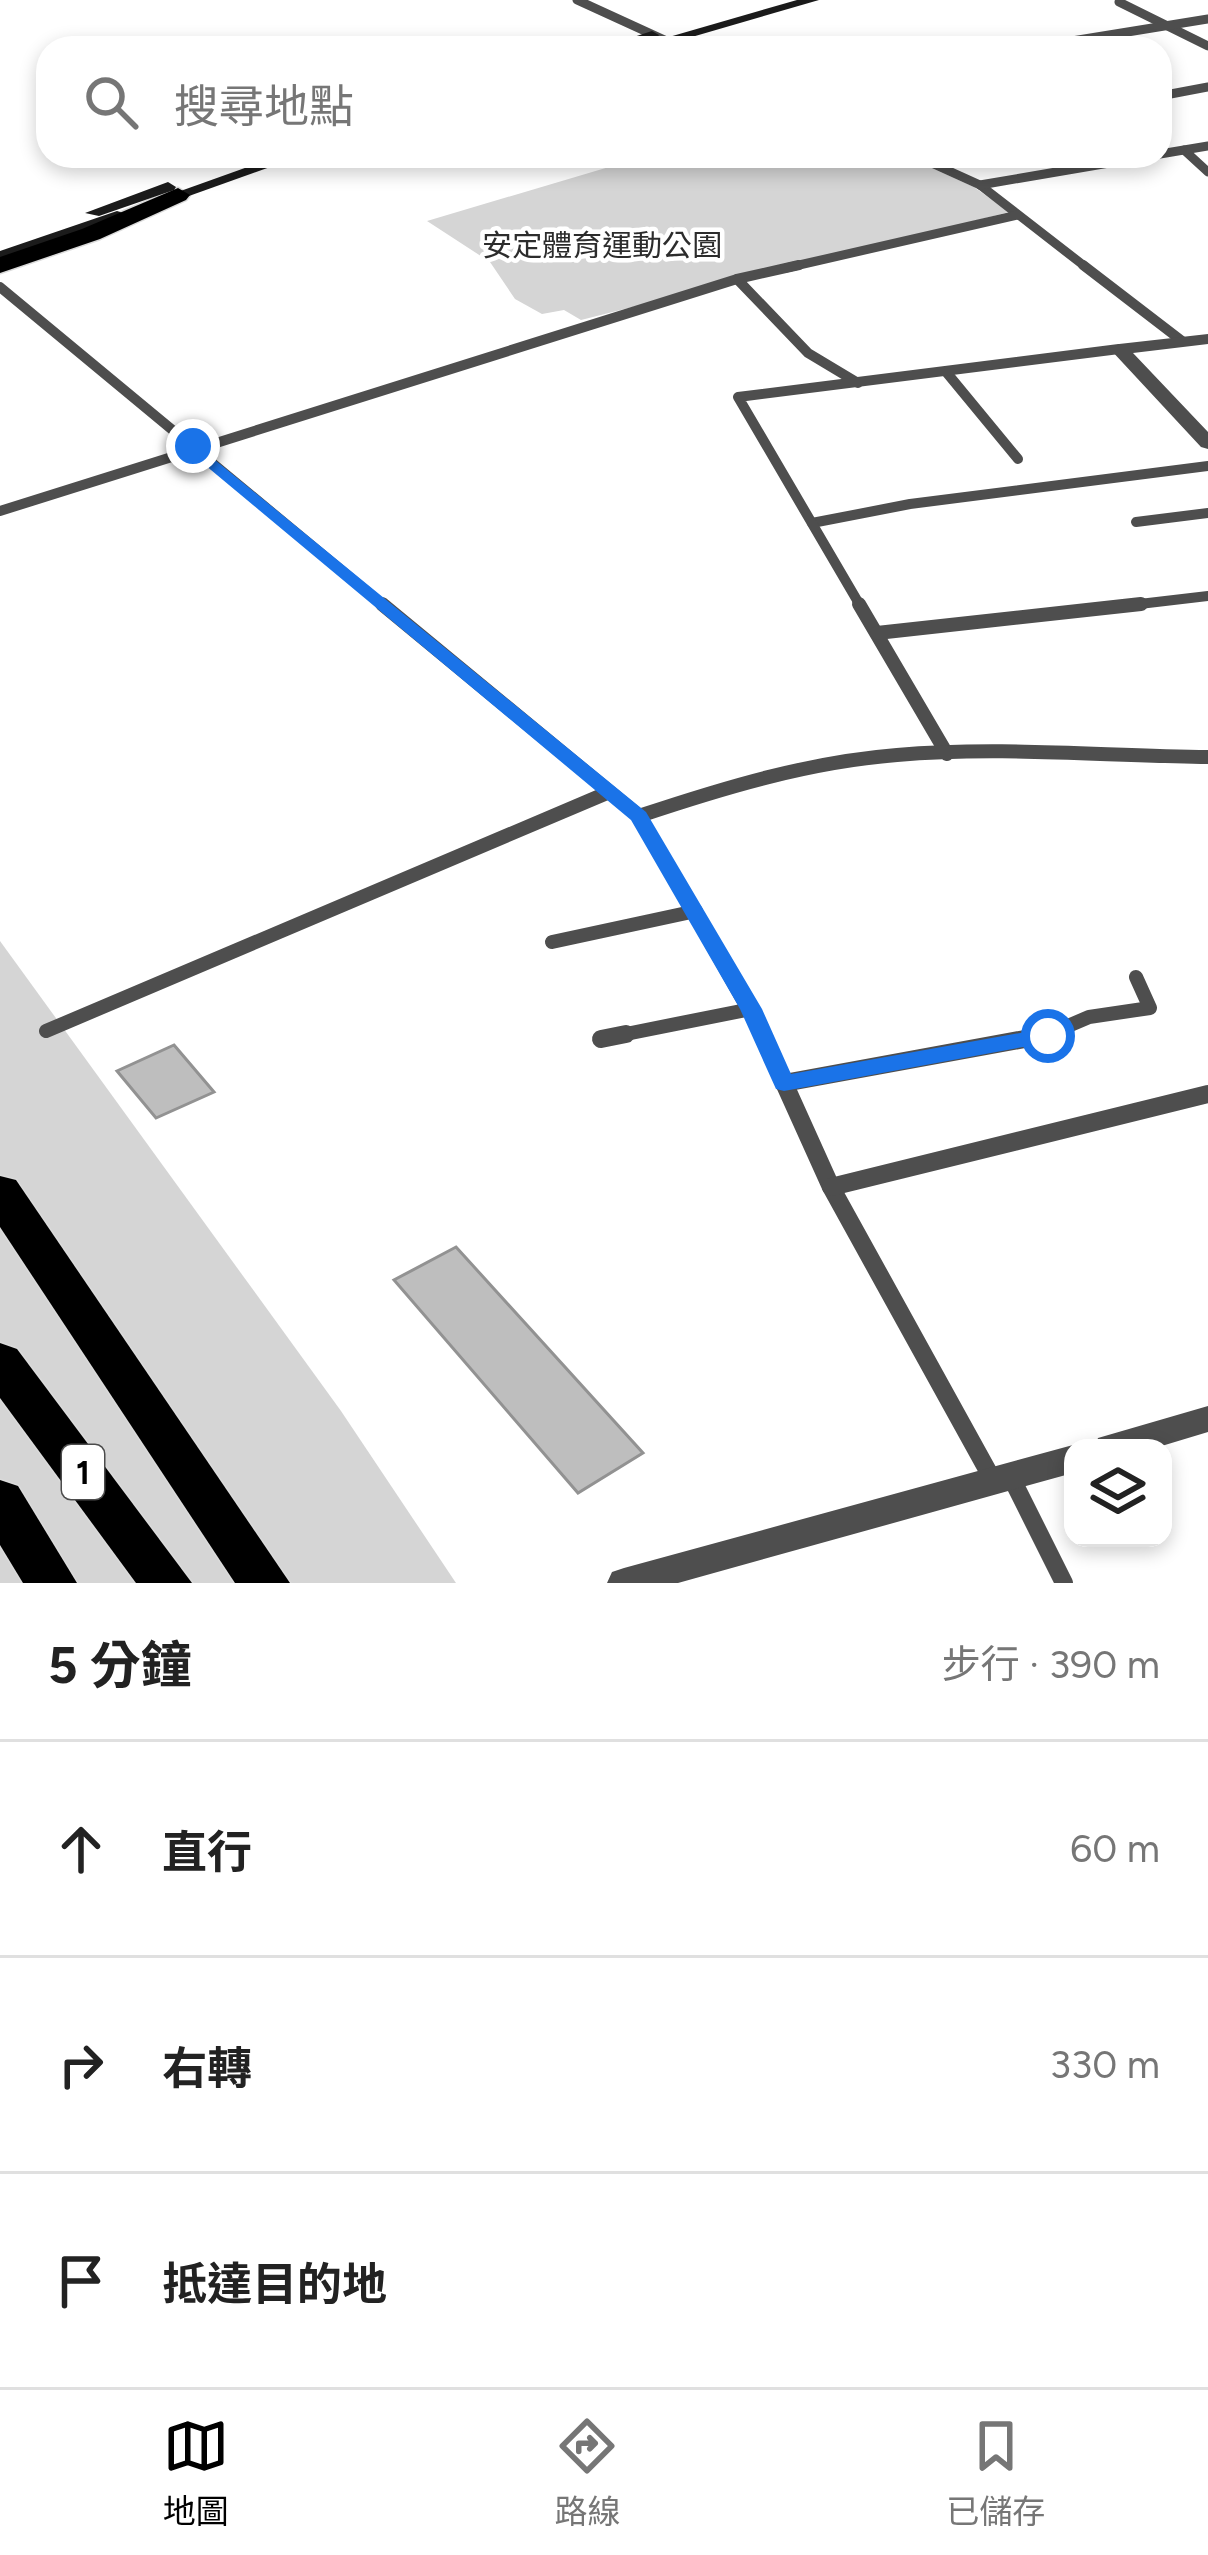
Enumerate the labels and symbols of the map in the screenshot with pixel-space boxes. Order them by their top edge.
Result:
park label: 安定體育運動公園 [482,227,722,264]
route end [166,419,220,473]
route start [1021,1009,1075,1063]
road number: 1 [62,1445,104,1499]

